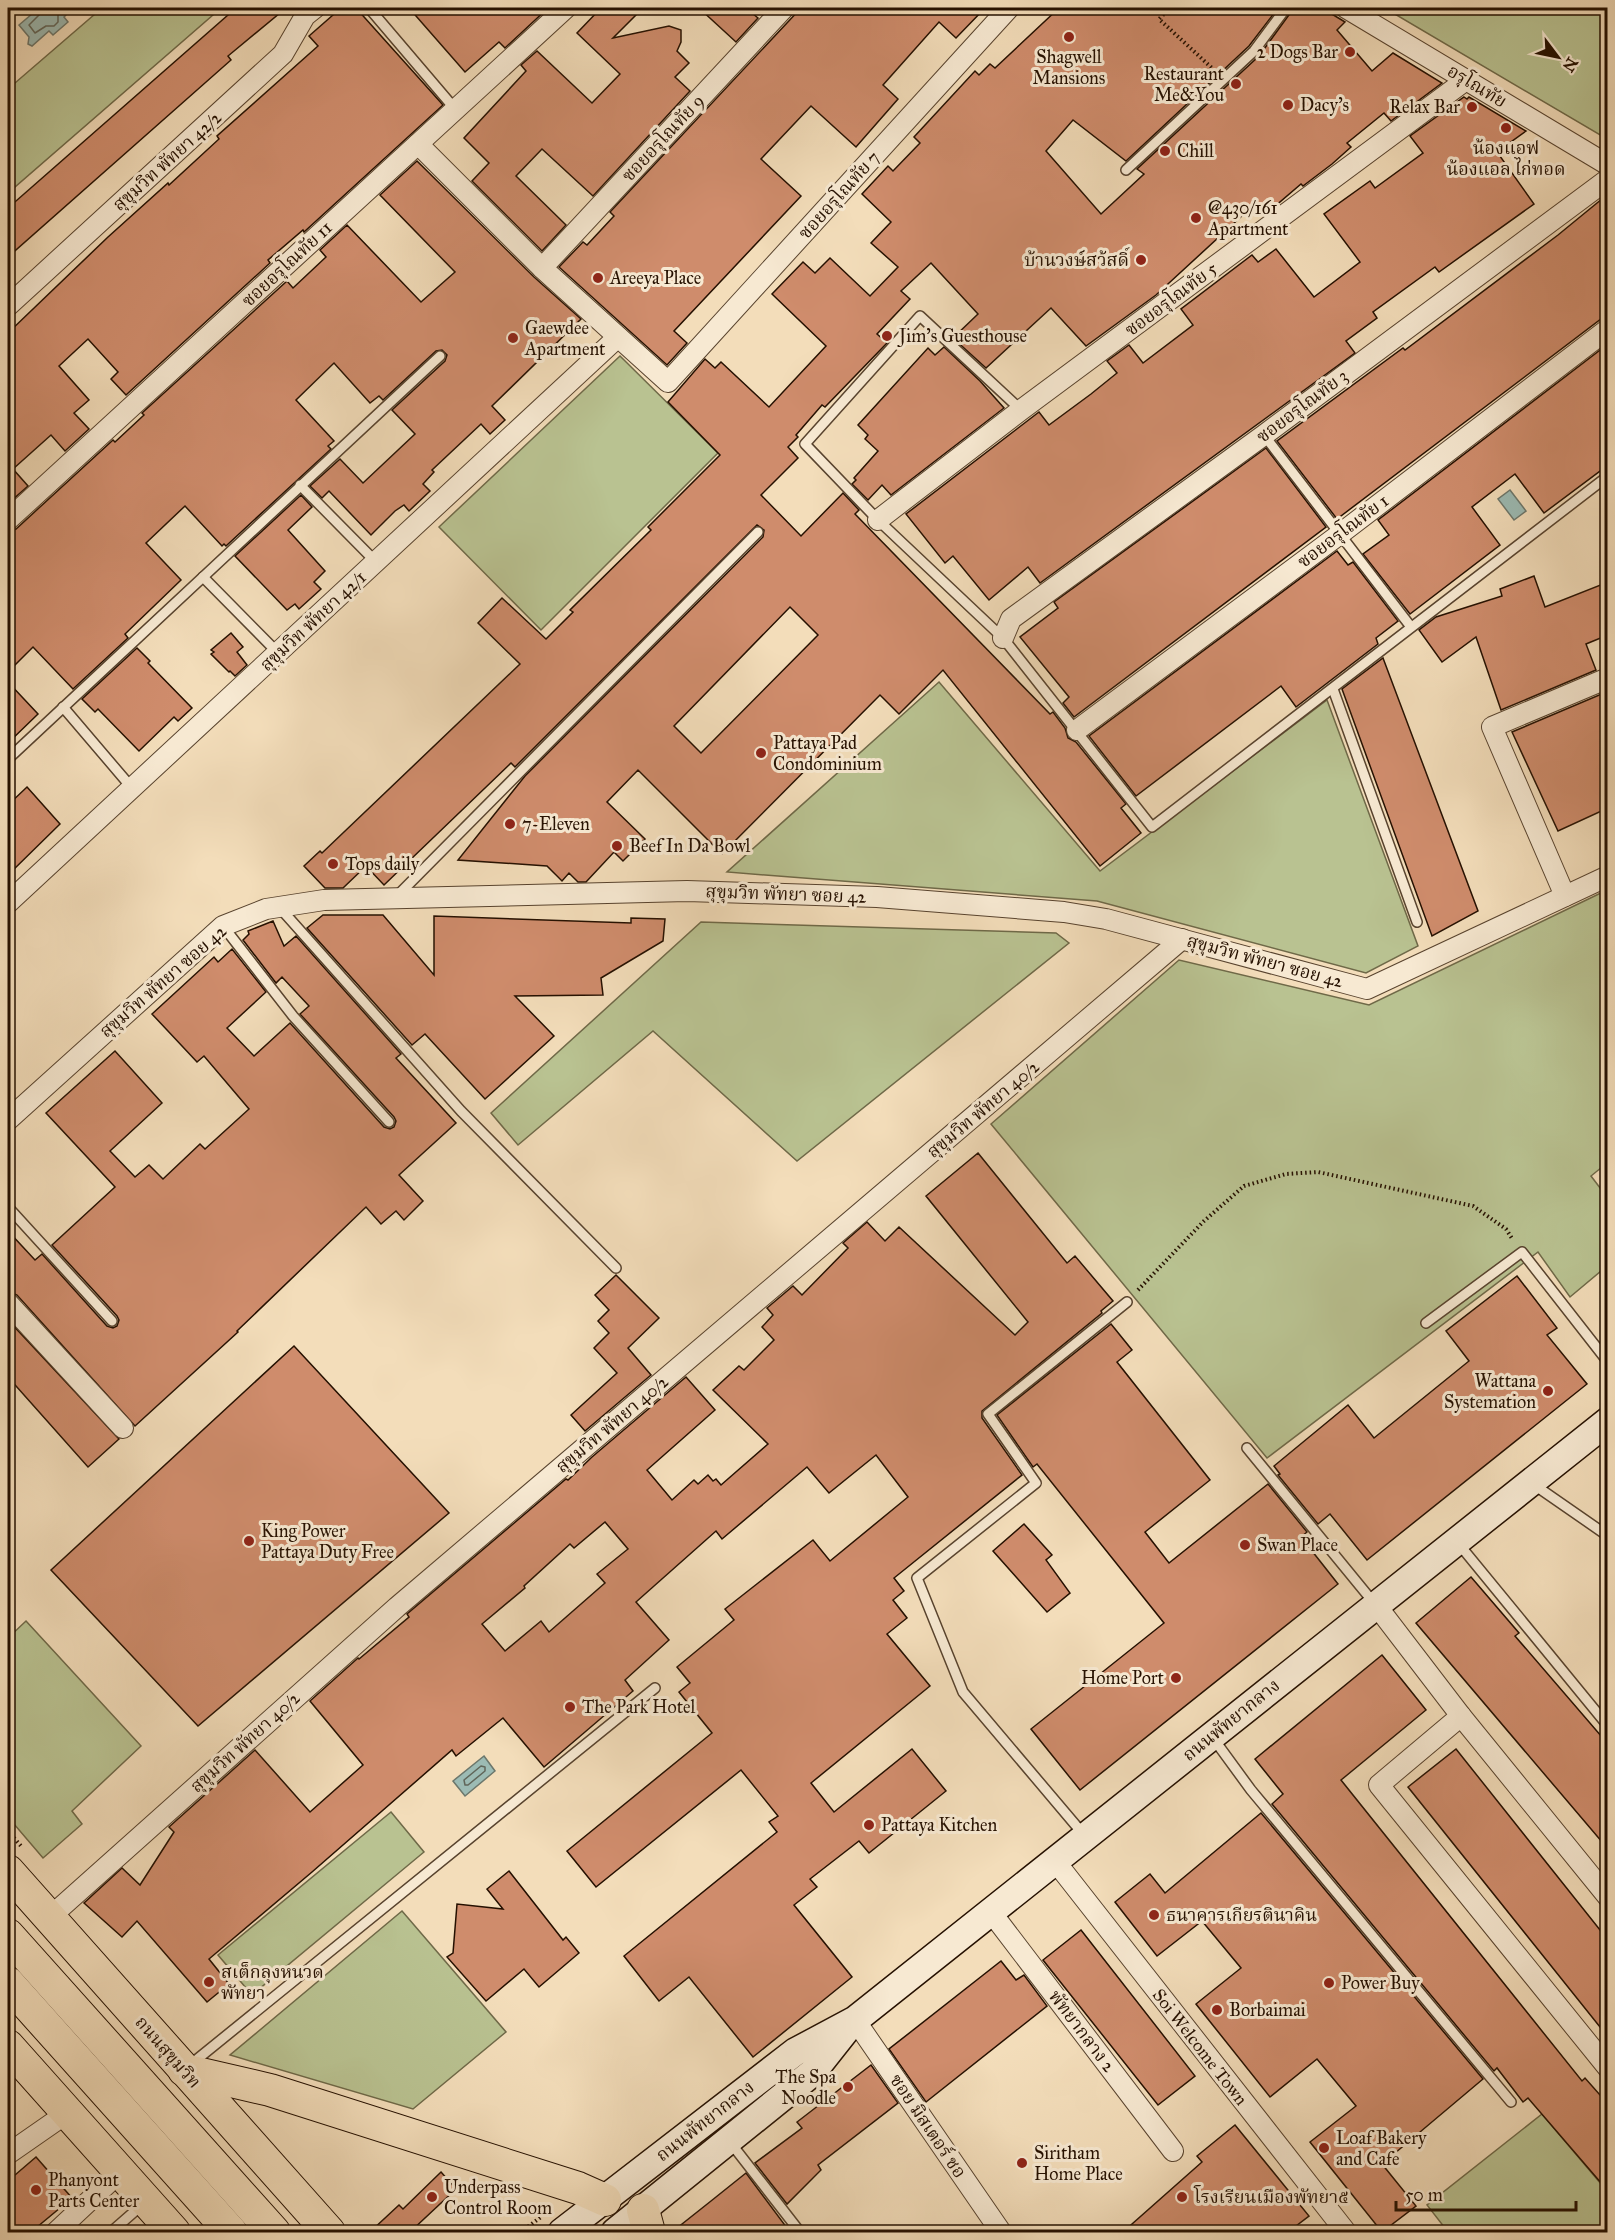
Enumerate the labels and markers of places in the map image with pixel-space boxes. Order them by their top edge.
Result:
marker: Shagwell Mansions [1062,30,1076,44]
place label: 2 Dogs Bar [1257,41,1338,64]
marker: 2 Dogs Bar [1343,45,1357,59]
place label: Shagwell Mansions [1033,46,1105,89]
place label: Restaurant Me&You [1143,63,1225,106]
marker: Restaurant Me&You [1229,77,1243,91]
place label: Dacy's [1300,94,1349,116]
place label: Relax Bar [1389,96,1460,118]
marker: Dacy's [1281,98,1295,112]
marker: Relax Bar [1465,100,1479,114]
marker: น้องแอฟ น้องแอล ไก่ทอด [1499,121,1513,135]
place label: น้องแอฟ น้องแอล ไก่ทอด [1446,137,1566,180]
place label: Chill [1177,140,1214,162]
marker: Chill [1158,144,1172,158]
place label: @430/161 Apartment [1207,197,1289,240]
marker: @430/161 Apartment [1189,211,1203,225]
place label: บ้านวงษ์สว้สดิ์ [1024,246,1130,271]
marker: บ้านวงษ์สว้สดิ์ [1134,253,1148,267]
place label: Areeya Place [609,267,701,289]
marker: Areeya Place [591,271,605,285]
place label: Gaewdee Apartment [524,317,606,360]
place label: Jim's Guesthouse [897,325,1027,348]
marker: Jim's Guesthouse [880,329,894,343]
marker: Gaewdee Apartment [506,331,520,345]
place label: Pattaya Pad Condominium [773,732,882,775]
marker: Pattaya Pad Condominium [754,746,768,760]
place label: 7-Eleven [522,813,590,835]
marker: 7-Eleven [503,817,517,831]
place label: Beef In Da Bowl [629,835,751,857]
marker: Beef In Da Bowl [610,839,624,853]
place label: Tops daily [345,853,420,875]
marker: Tops daily [326,857,340,871]
place label: Wattana Systemation [1444,1370,1536,1413]
marker: Wattana Systemation [1541,1384,1555,1398]
place label: King Power Pattaya Duty Free [261,1520,394,1563]
marker: King Power Pattaya Duty Free [242,1534,256,1548]
place label: Swan Place [1257,1534,1338,1556]
marker: Swan Place [1238,1538,1252,1552]
place label: Home Port [1081,1667,1165,1689]
marker: Home Port [1169,1671,1183,1685]
place label: The Park Hotel [582,1696,696,1718]
marker: The Park Hotel [563,1700,577,1714]
place label: Pattaya Kitchen [881,1814,998,1836]
marker: Pattaya Kitchen [862,1818,876,1832]
place label: ธนาคารเกียรตินาคิน [1166,1904,1317,1926]
marker: ธนาคารเกียรตินาคิน [1147,1908,1161,1922]
place label: สเต็กลุงหนวด พัทยา [221,1961,324,2004]
place label: Power Buy [1341,1972,1420,1994]
marker: สเต็กลุงหนวด พัทยา [202,1975,216,1989]
marker: Power Buy [1322,1976,1336,1990]
place label: Borbaimai [1229,1999,1306,2021]
marker: Borbaimai [1210,2003,1224,2017]
place label: The Spa Noodle [775,2066,836,2109]
marker: The Spa Noodle [841,2080,855,2094]
place label: Loaf Bakery and Cafe [1336,2127,1427,2170]
marker: Loaf Bakery and Cafe [1317,2141,1331,2155]
place label: Siritham Home Place [1034,2142,1123,2185]
marker: Siritham Home Place [1015,2156,1029,2170]
place label: Phanyont Parts Center [48,2169,139,2212]
place label: Underpass Control Room [444,2176,552,2219]
marker: Phanyont Parts Center [29,2183,43,2197]
place label: โรงเรียนเมืองพัทยา๕ [1193,2184,1349,2208]
marker: Underpass Control Room [425,2190,439,2204]
marker: โรงเรียนเมืองพัทยา๕ [1175,2190,1189,2204]

